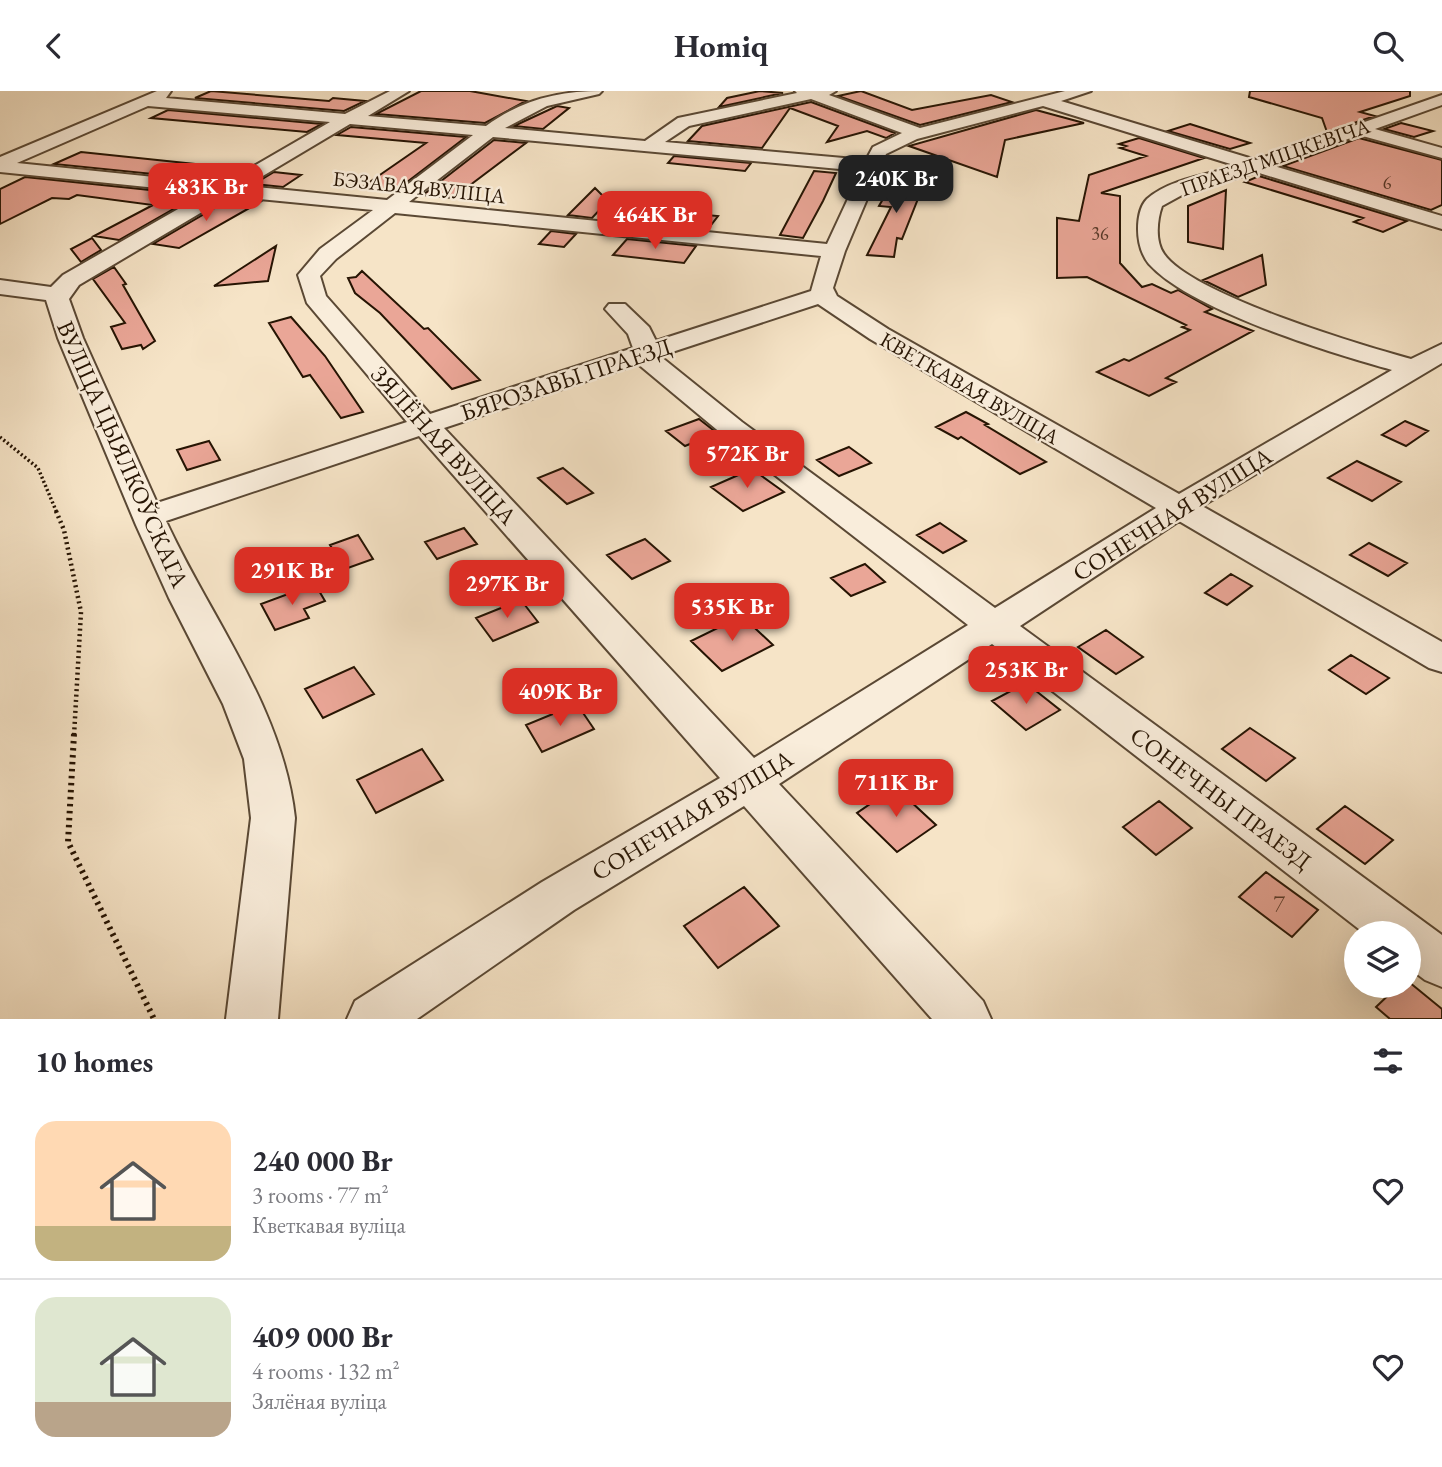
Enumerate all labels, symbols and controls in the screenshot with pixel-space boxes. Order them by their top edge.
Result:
text: Homiq [674,25,768,67]
icon: back [35,27,73,65]
icon: search [1369,27,1407,65]
street label: ПРАЕЗД МІЦКЕВІЧА [1176,112,1374,202]
pin: 240K Br [831,155,961,215]
pin: 483K Br [141,163,271,223]
text: 240K Br [854,163,938,193]
street label: БЭЗАВАЯ ВУЛІЦА [331,165,507,210]
text: 483K Br [164,171,248,201]
house number: 6 [1383,171,1392,194]
pin: 464K Br [590,191,720,251]
text: 464K Br [613,199,697,229]
house number: 36 [1091,222,1109,245]
street label: ВУЛІЦА ЦЫЯЛКОЎСКАГА [50,316,196,593]
street label: КВЕТКАВАЯ ВУЛІЦА [876,326,1065,451]
street label: БЯРОЗАВЫ ПРАЕЗД [456,330,676,428]
street label: ЗЯЛЁНАЯ ВУЛІЦА [364,359,524,531]
pin: 572K Br [682,431,812,490]
text: 572K Br [705,438,789,468]
street label: СОНЕЧНАЯ ВУЛІЦА [1067,440,1278,588]
pin: 291K Br [227,547,357,607]
text: 291K Br [250,555,334,585]
pin: 297K Br [442,561,572,620]
text: 297K Br [465,568,549,598]
pin: 535K Br [667,583,797,643]
text: 535K Br [690,591,774,621]
pin: 253K Br [961,647,1091,706]
text: 253K Br [984,654,1068,684]
pin: 409K Br [495,669,625,728]
text: 409K Br [518,676,602,706]
street label: СОНЕЧНЫ ПРАЕЗД [1124,719,1318,877]
street label: СОНЕЧНАЯ ВУЛІЦА [586,742,799,887]
pin: 711K Br [831,759,961,819]
text: 711K Br [854,767,938,797]
house number: 7 [1273,888,1285,919]
map controls [1344,921,1421,998]
button: layers [1344,921,1421,998]
text: 10 homes [35,1042,153,1081]
icon: filters [1369,1042,1407,1080]
text: 240 000 Br [252,1141,393,1180]
icon: home [91,1149,175,1233]
icon: heart [1369,1172,1407,1210]
text: 3 rooms · 77 m² [252,1180,389,1210]
text: Кветкавая вуліца [252,1210,406,1240]
text: 409 000 Br [252,1317,393,1356]
icon: home [91,1325,175,1409]
icon: heart [1369,1348,1407,1386]
text: 4 rooms · 132 m² [252,1356,400,1386]
text: Зялёная вуліца [252,1386,387,1416]

